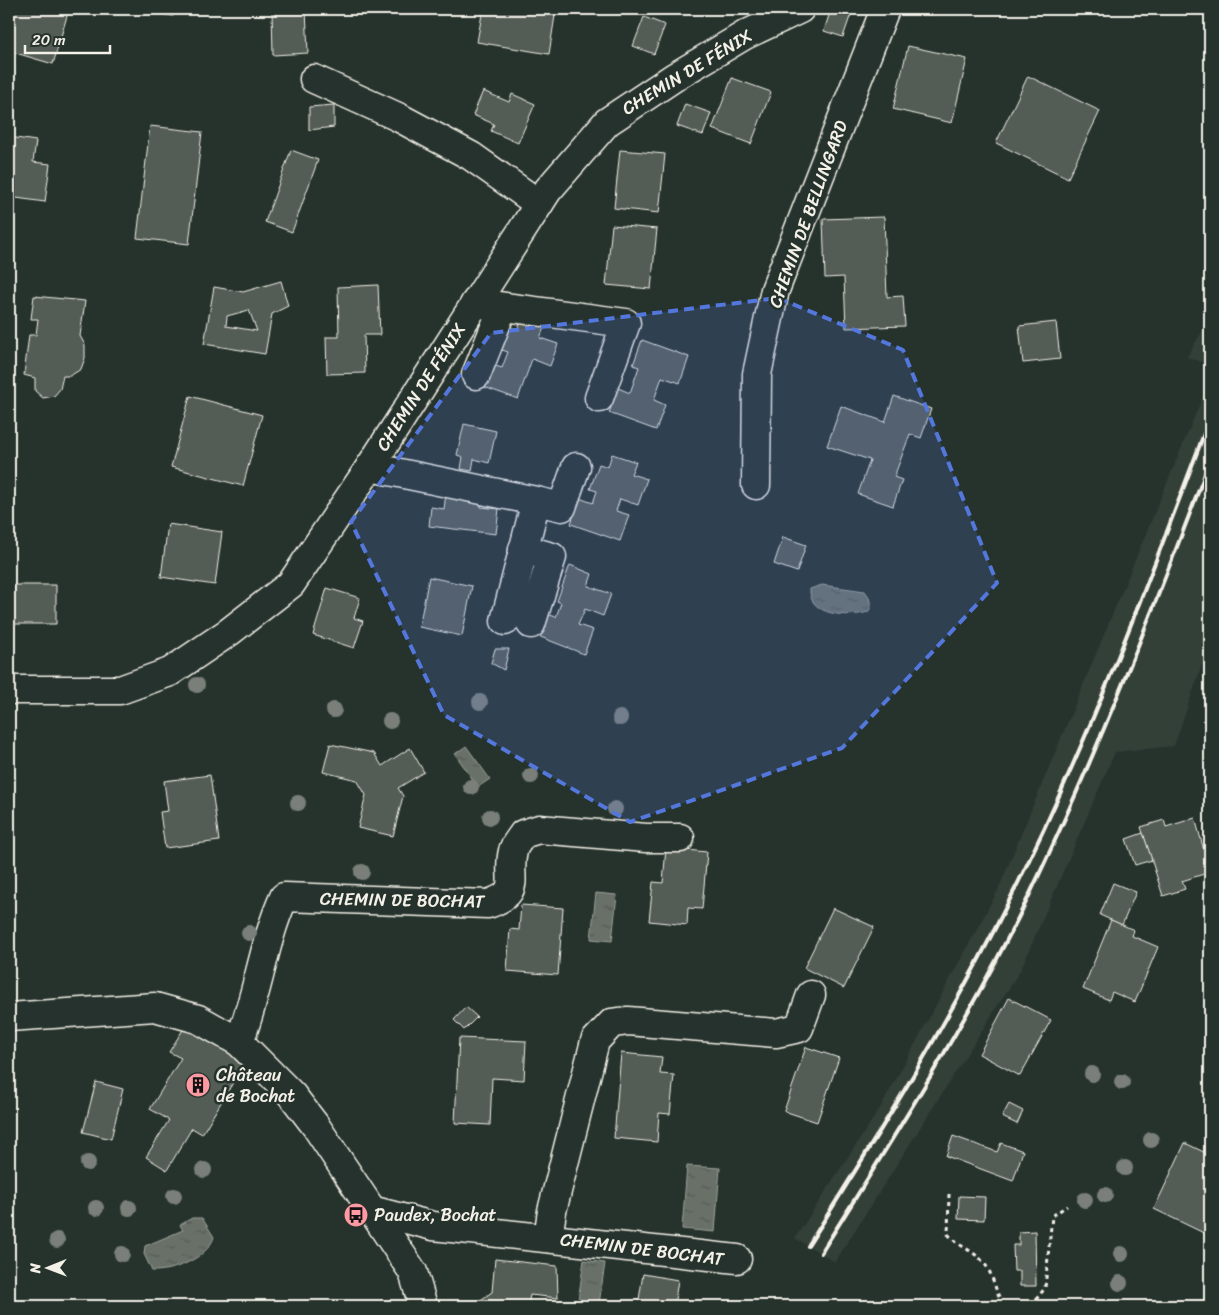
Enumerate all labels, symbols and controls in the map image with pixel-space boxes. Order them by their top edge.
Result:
street label: CHEMIN DE FÉNIX [615,20,759,124]
scale bar [25,22,110,54]
text: 20 m [32,27,66,53]
street label: CHEMIN DE BELLINGARD [759,115,857,312]
street label: CHEMIN DE FÉNIX [367,316,475,458]
street label: CHEMIN DE BOCHAT [320,883,486,917]
place label: Château de Bochat [216,1059,295,1112]
building icon: Château de Bochat [185,1072,211,1098]
place label: Paudex, Bochat [374,1199,496,1231]
bus stop icon: Paudex, Bochat [343,1202,369,1228]
street label: CHEMIN DE BOCHAT [558,1223,727,1275]
north arrow [22,1242,72,1292]
text: N [23,1263,48,1274]

